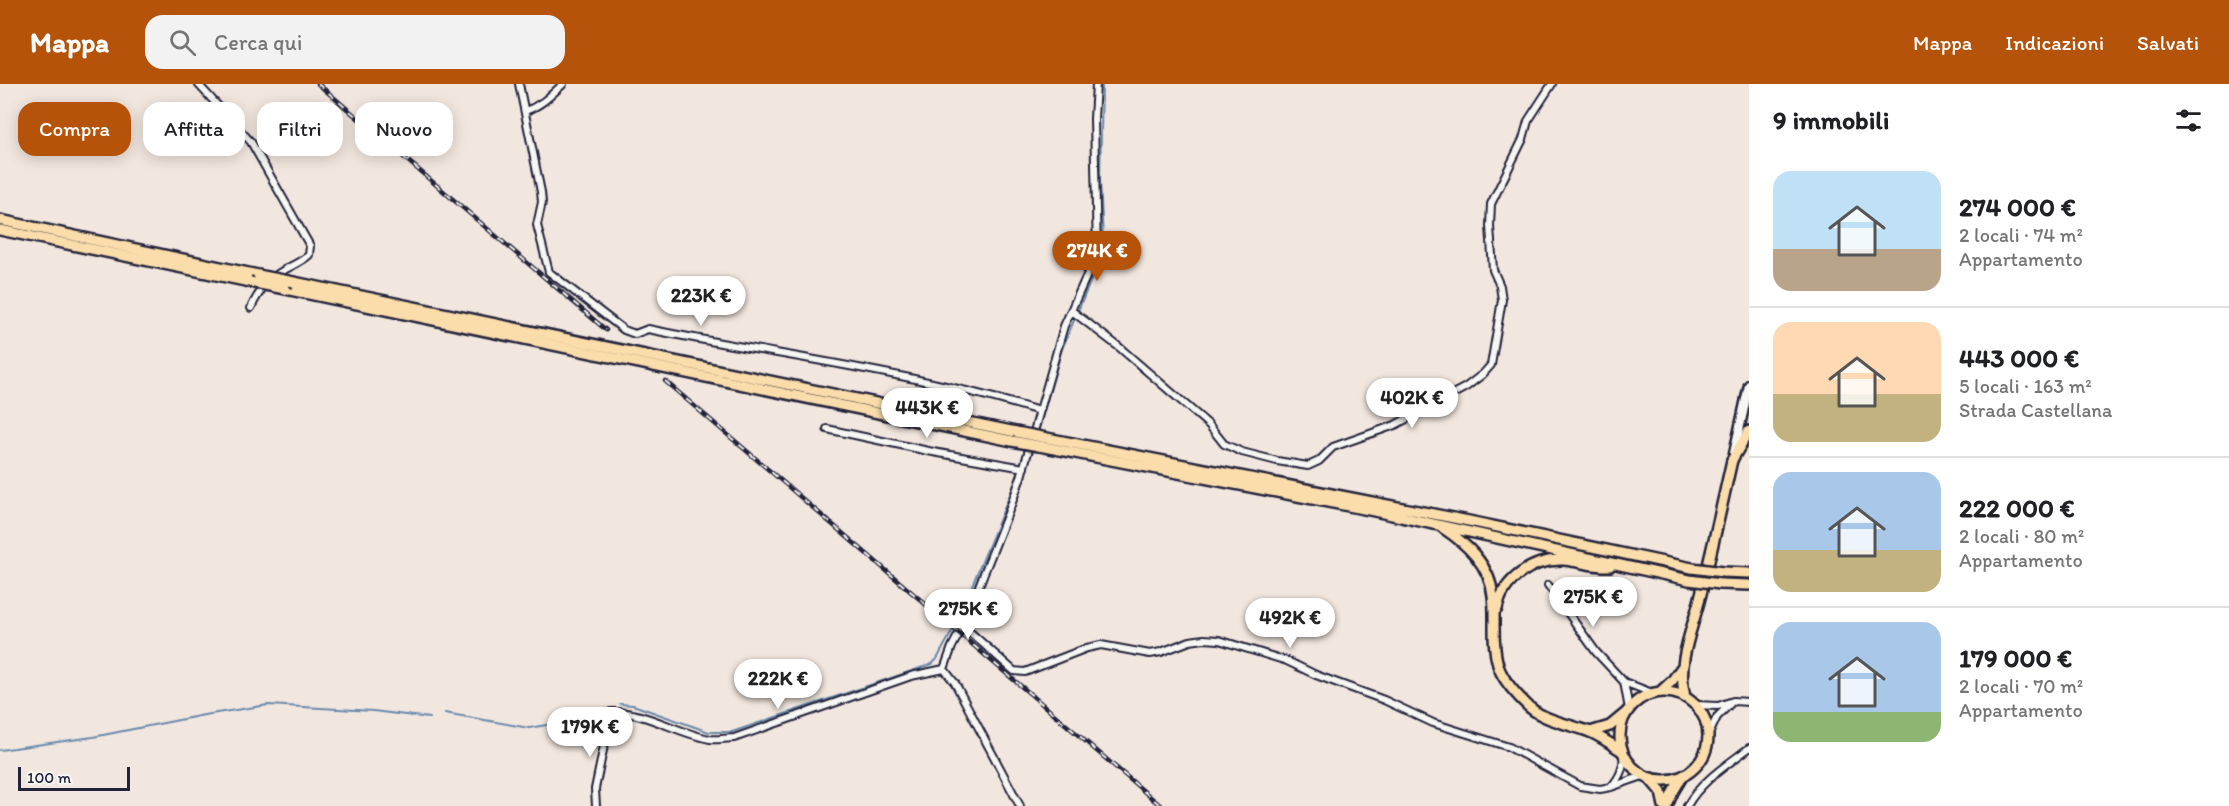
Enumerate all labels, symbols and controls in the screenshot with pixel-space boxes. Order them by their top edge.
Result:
search box [145,15,565,69]
text: Mappa [30,25,109,59]
icon: search [166,26,199,59]
text: Cerca qui [214,29,302,56]
text: Mappa [1913,30,1972,55]
text: Indicazioni [2005,30,2104,55]
text: Salvati [2137,30,2199,55]
chip: Compra [18,102,131,156]
chip: Affitta [143,102,245,156]
chip: Filtri [257,102,343,156]
chip: Nuovo [355,102,453,156]
text: 9 immobili [1773,104,1889,136]
icon: filters [2172,104,2205,137]
text: 274 000 € [1959,191,2076,223]
icon: home [1821,195,1893,267]
text: 2 locali · 74 m² [1959,223,2083,247]
pin: 274K € [1048,231,1146,282]
text: 274K € [1066,238,1128,262]
text: Appartamento [1959,247,2083,271]
pin: 223K € [652,276,750,327]
text: 223K € [671,283,731,307]
text: 443 000 € [1959,342,2079,374]
icon: home [1821,346,1893,418]
text: 5 locali · 163 m² [1959,374,2092,398]
pin: 402K € [1363,378,1461,429]
text: 402K € [1380,385,1444,409]
pin: 443K € [878,388,976,439]
text: 443K € [895,395,959,419]
text: Strada Castellana [1959,398,2112,422]
text: 222 000 € [1959,492,2075,524]
icon: home [1821,496,1893,568]
text: 2 locali · 80 m² [1959,524,2084,548]
text: Appartamento [1959,548,2083,572]
pin: 275K € [1544,577,1642,628]
text: 275K € [1563,584,1623,608]
pin: 275K € [919,589,1017,640]
text: 275K € [938,596,998,620]
pin: 492K € [1241,598,1339,649]
text: 492K € [1259,605,1321,629]
text: 179 000 € [1959,642,2072,674]
icon: home [1821,646,1893,718]
pin: 222K € [729,659,827,710]
text: 222K € [748,666,808,690]
text: 2 locali · 70 m² [1959,674,2083,698]
text: Appartamento [1959,698,2083,722]
pin: 179K € [541,707,639,758]
text: 179K € [561,714,619,738]
scale bar [18,764,130,792]
text: 100 m [27,768,71,787]

